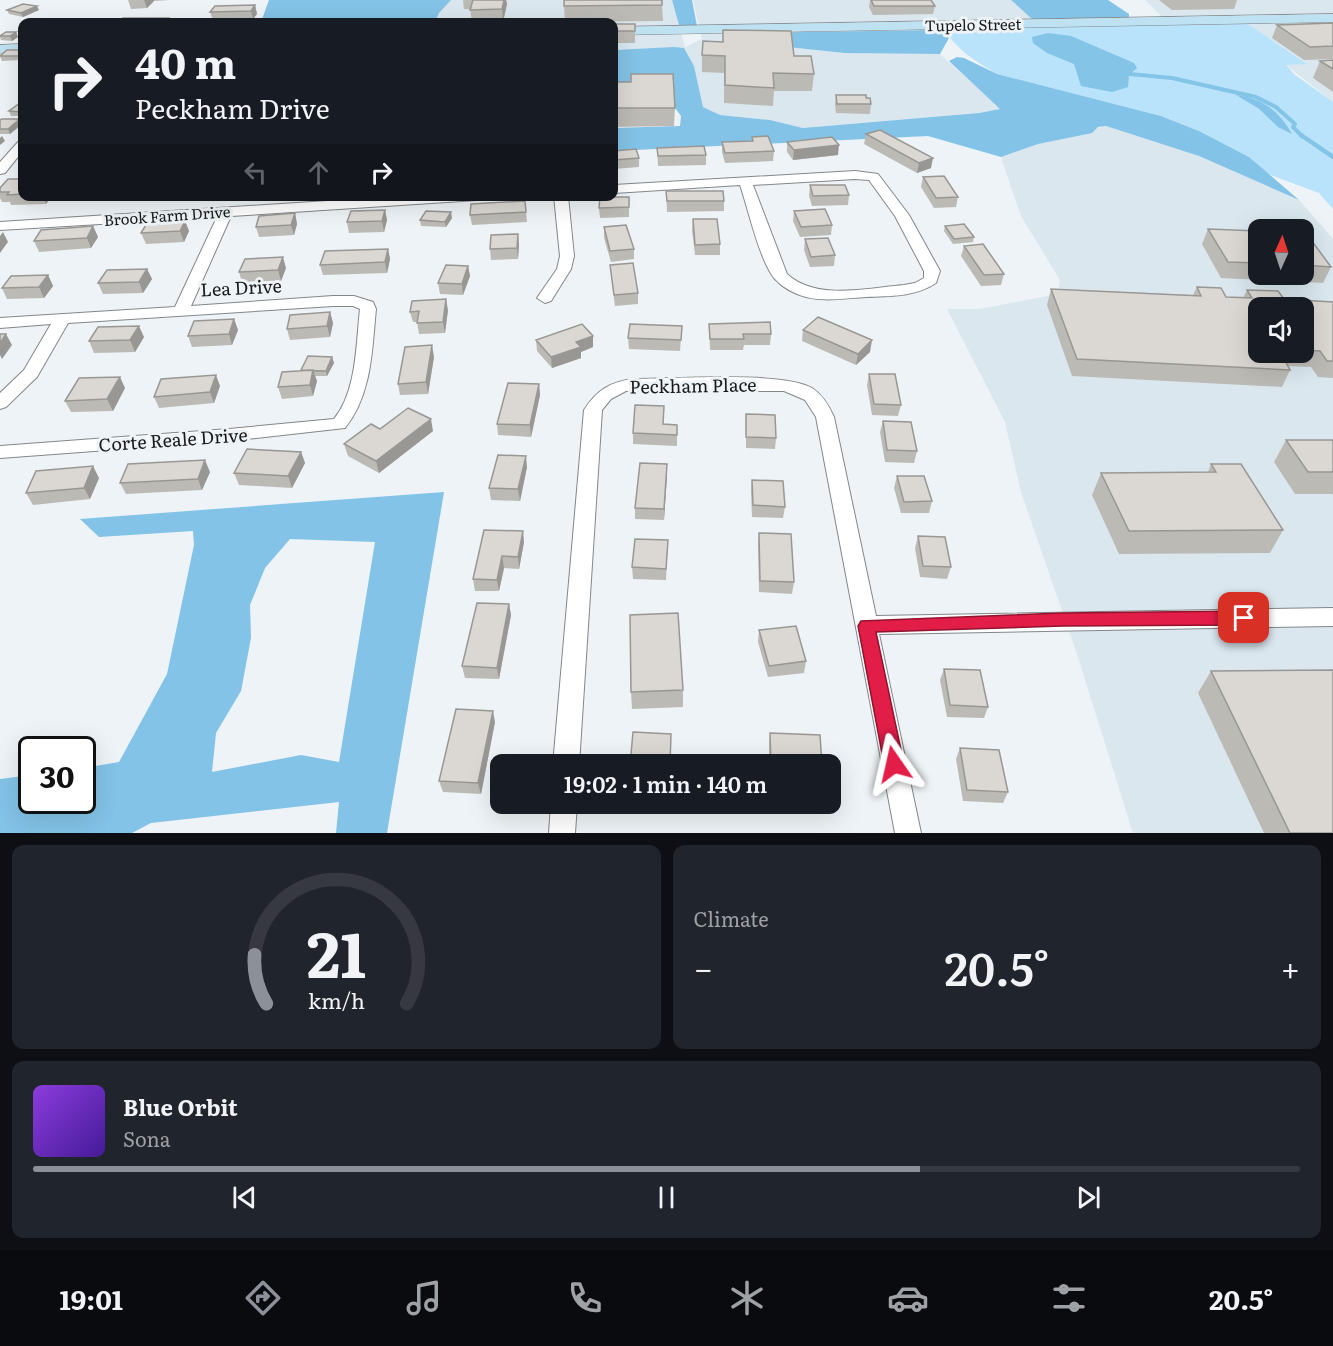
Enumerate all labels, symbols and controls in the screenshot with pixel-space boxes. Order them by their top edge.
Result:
street label: Tupelo Street [924,12,1022,36]
text: 40 m [135,30,236,92]
icon: right [36,42,114,120]
text: Peckham Drive [135,87,330,127]
icon: left [239,156,272,189]
icon: ahead [302,156,335,189]
icon: right [365,156,398,189]
street label: Brook Farm Drive [103,199,231,231]
north arrow [1248,219,1314,285]
map controls [1248,219,1314,363]
street label: Lea Drive [200,271,282,303]
button: sound [1248,297,1314,363]
street label: Peckham Place [629,370,757,400]
street label: Corte Reale Drive [98,420,248,458]
pin [1218,592,1269,643]
icon: arrive [1227,601,1260,634]
position arrow [862,732,926,796]
speed limit sign: 30 [18,736,96,814]
text: 19:02 · 1 min · 140 m [564,767,767,800]
text: Climate [694,903,769,933]
text: 21 [307,905,366,997]
text: 20.5° [944,933,1049,1000]
text: − [694,942,713,991]
text: + [1281,942,1300,991]
text: km/h [308,984,365,1016]
text: Blue Orbit [123,1090,238,1123]
text: Sona [123,1123,171,1153]
icon: previous [228,1181,261,1214]
icon: pause [650,1181,683,1214]
icon: next [1072,1181,1105,1214]
icon: directions [242,1277,284,1319]
icon: music [403,1277,445,1319]
icon: phone [564,1277,606,1319]
icon: climate [726,1277,768,1319]
icon: car [887,1277,929,1319]
icon: filters [1048,1277,1090,1319]
text: 19:01 [60,1278,123,1318]
text: 20.5° [1209,1278,1273,1318]

